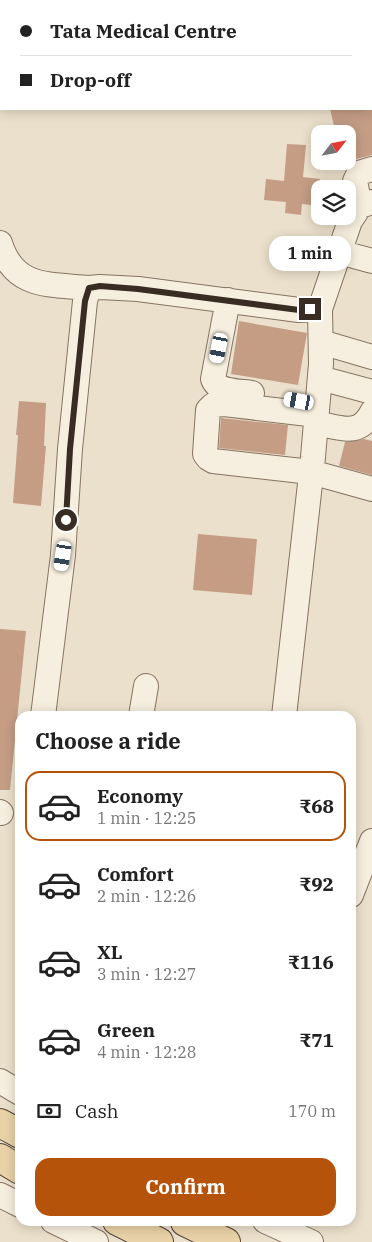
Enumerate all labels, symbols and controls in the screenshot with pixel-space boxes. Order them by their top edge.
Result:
text: Tata Medical Centre [50,19,237,43]
text: Drop-off [50,68,131,92]
north arrow [311,125,356,170]
map controls [311,125,356,225]
button: layers [311,180,356,225]
callout: 1 min [269,236,351,272]
text: 1 min [288,243,332,263]
route end [299,298,321,320]
car [208,332,229,364]
car [282,391,315,411]
route start [55,509,77,531]
car [53,540,72,572]
text: Choose a ride [35,726,181,755]
icon: car [37,784,82,829]
text: Economy [97,784,183,808]
text: ₹68 [299,794,334,818]
text: 1 min · 12:25 [97,808,196,828]
icon: car [37,862,82,907]
text: Comfort [97,862,174,886]
text: ₹92 [299,872,334,896]
text: 2 min · 12:26 [97,886,196,906]
icon: car [37,940,82,985]
text: XL [97,940,123,964]
text: ₹116 [288,950,334,974]
text: 3 min · 12:27 [97,964,196,984]
icon: car [37,1018,82,1063]
text: Green [97,1018,155,1042]
text: ₹71 [299,1028,334,1052]
text: 4 min · 12:28 [97,1042,196,1062]
icon: cash [35,1097,63,1125]
text: Cash [75,1099,119,1123]
text: 170 m [288,1101,336,1121]
button: Confirm [35,1158,336,1216]

